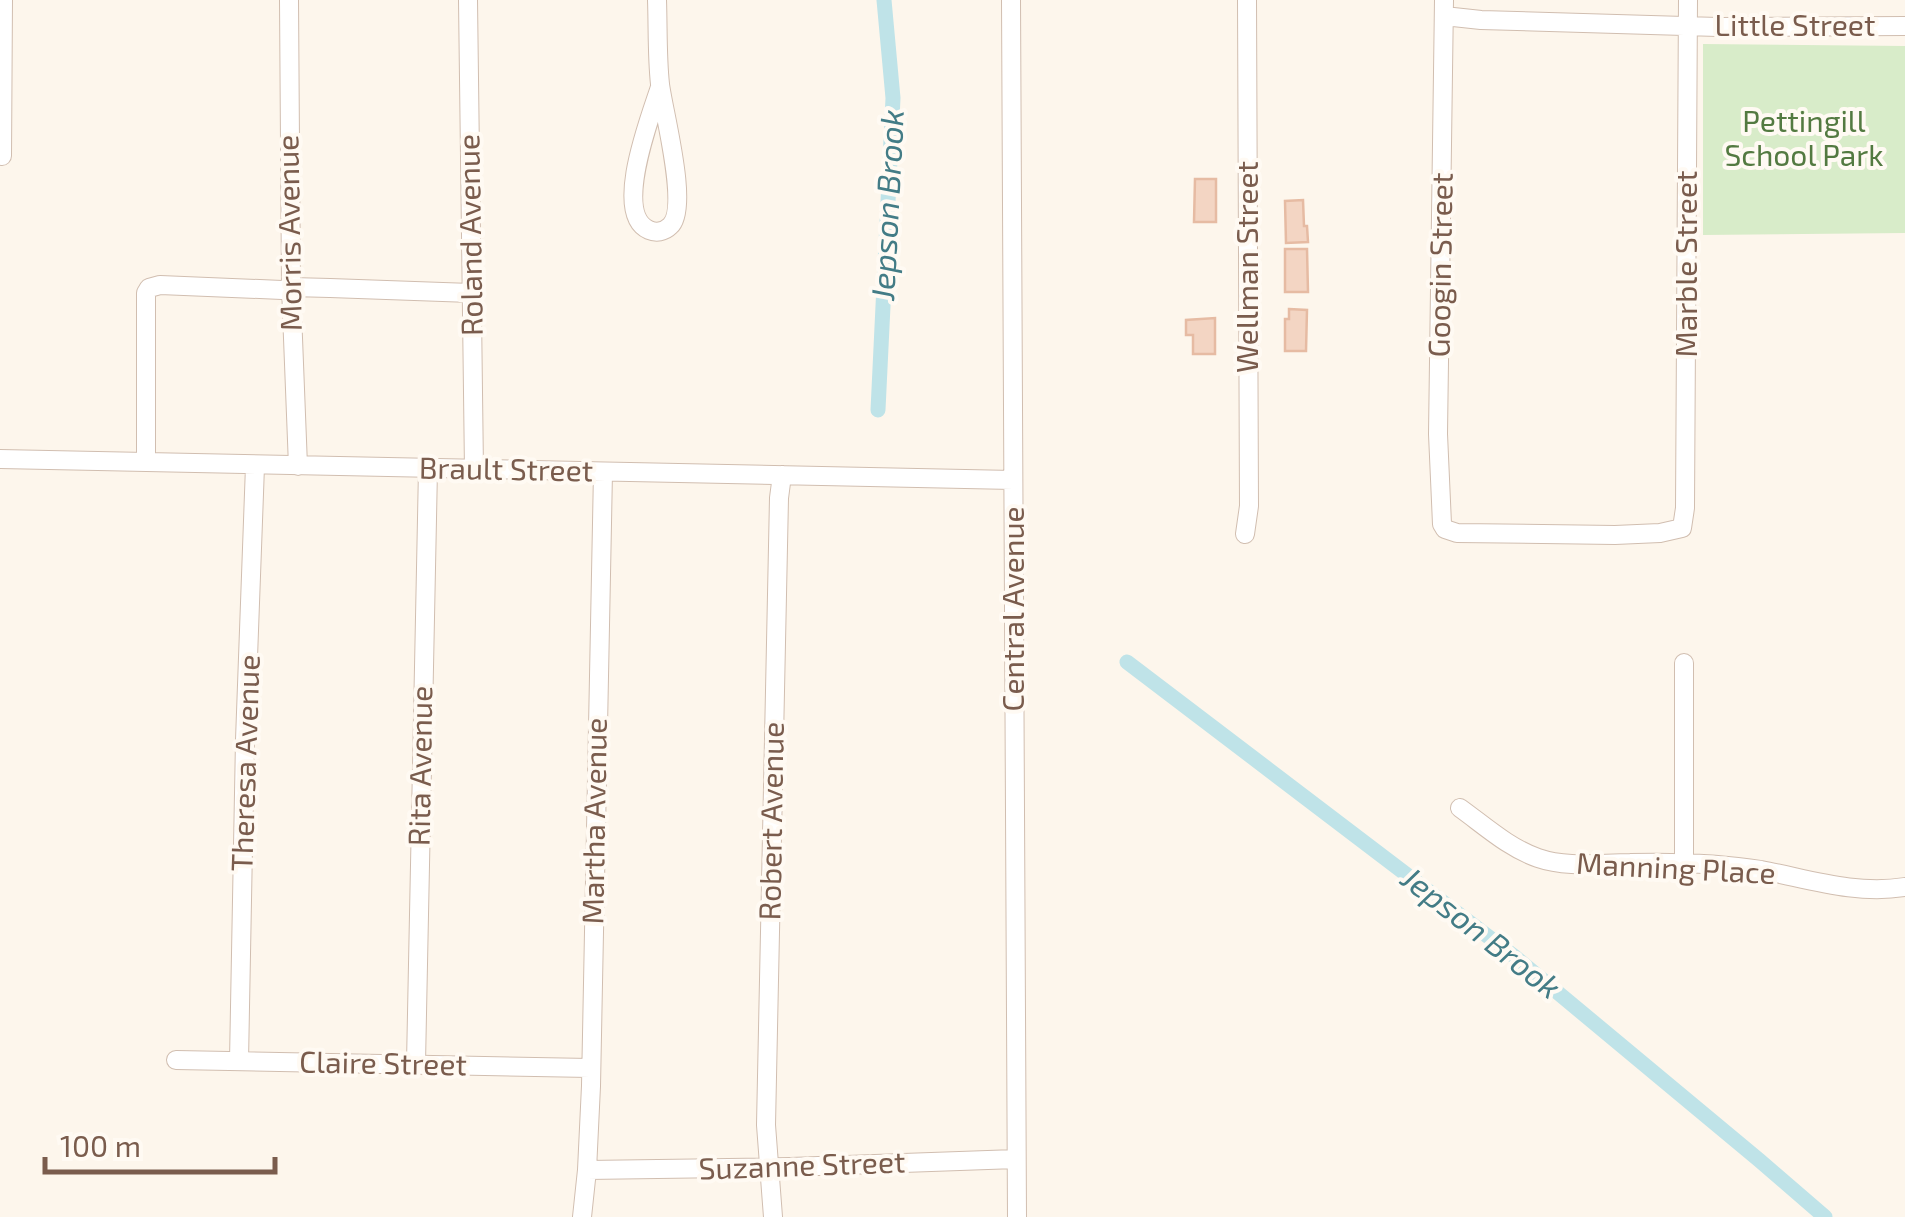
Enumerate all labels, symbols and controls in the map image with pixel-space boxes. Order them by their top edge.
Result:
street label: Little Street [1715,6,1875,42]
park label: Pettingill School Park [1724,102,1884,172]
water label: Jepson Brook [862,108,911,302]
street label: Morris Avenue [268,134,308,332]
street label: Roland Avenue [449,134,489,336]
street label: Wellman Street [1228,161,1264,373]
street label: Marble Street [1667,171,1703,358]
street label: Googin Street [1419,172,1459,358]
street label: Brault Street [419,448,594,488]
street label: Central Avenue [994,506,1030,712]
street label: Theresa Avenue [222,654,266,872]
street label: Rita Avenue [400,685,438,846]
street label: Martha Avenue [573,717,613,925]
street label: Robert Avenue [750,721,790,921]
street label: Manning Place [1576,844,1777,890]
water label: Jepson Brook [1394,857,1569,1006]
street label: Claire Street [299,1043,467,1081]
scale bar [45,1112,275,1174]
text: 100 m [60,1127,141,1163]
street label: Suzanne Street [698,1142,906,1186]

